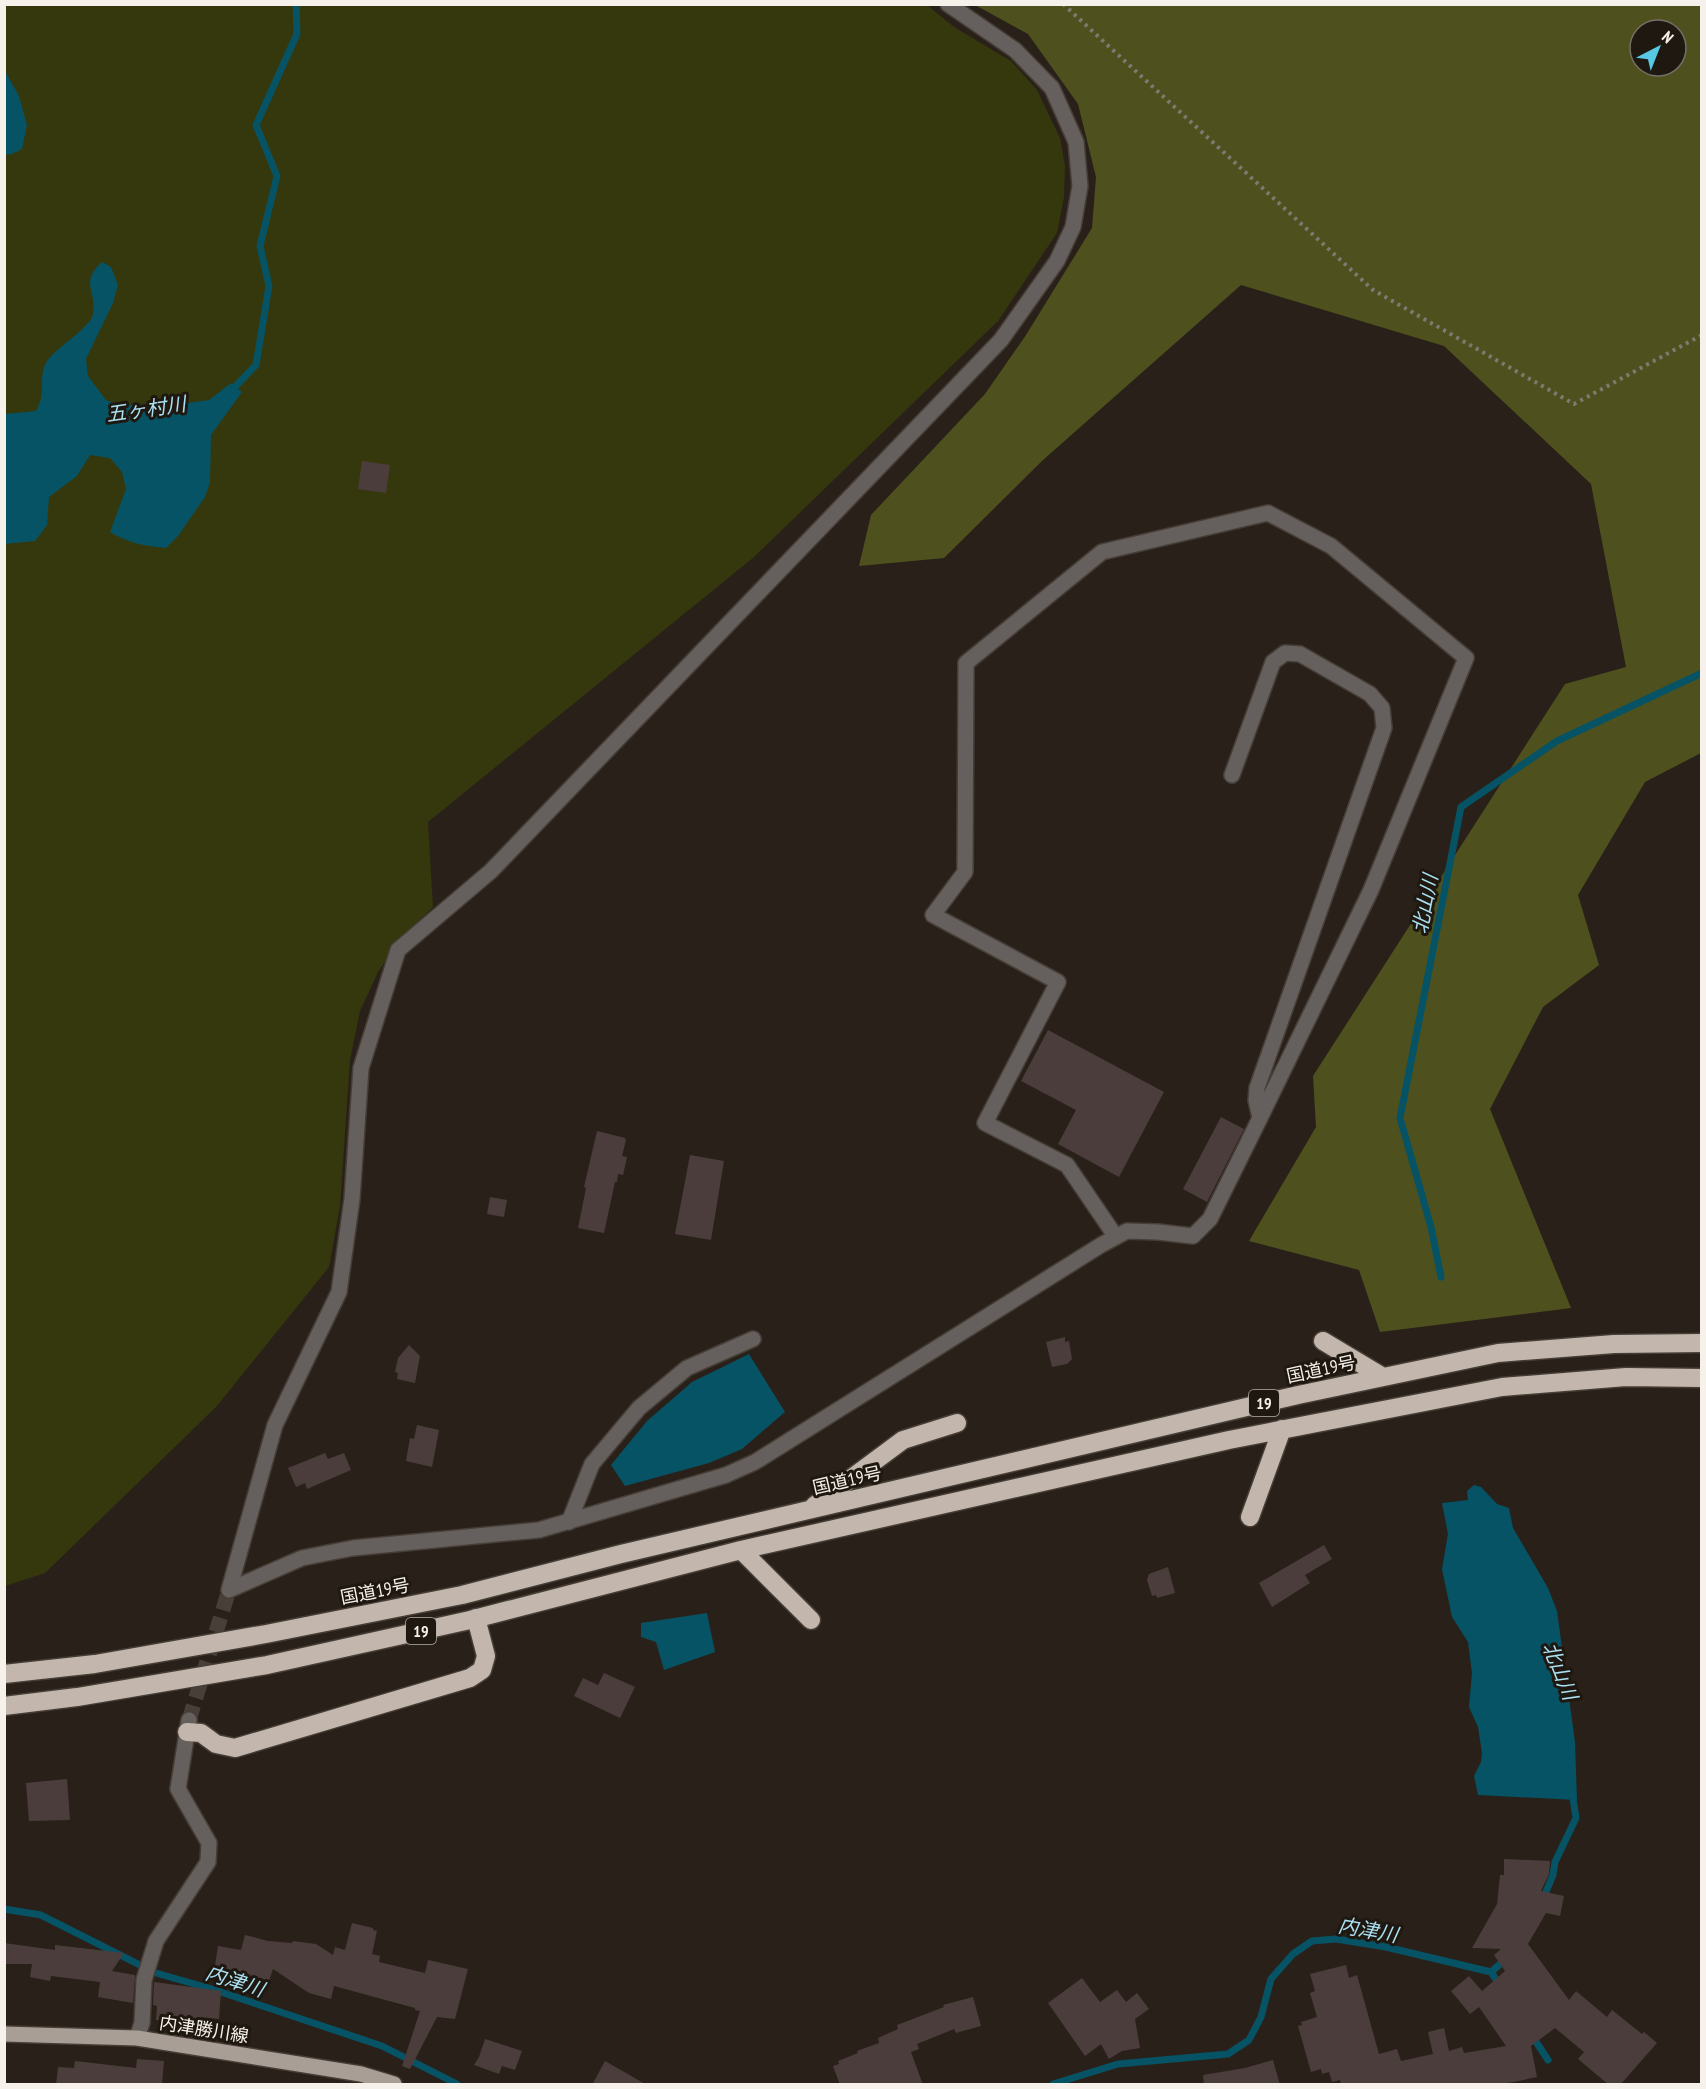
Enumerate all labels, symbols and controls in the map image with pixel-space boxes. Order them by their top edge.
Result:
north arrow [1628,18,1688,78]
text: N [1658,27,1678,47]
water label: 五ヶ村川 [105,390,189,427]
water label: 北山川 [1407,870,1444,936]
street label: 国道19号 [1284,1350,1358,1388]
road number: 19 [1249,1390,1279,1416]
street label: 国道19号 [810,1461,884,1499]
street label: 国道19号 [338,1573,412,1609]
road number: 19 [406,1618,436,1644]
water label: 北山川 [1537,1638,1584,1706]
water label: 内津川 [1336,1912,1402,1948]
water label: 内津川 [202,1959,269,2003]
street label: 内津勝川線 [158,2011,250,2047]

